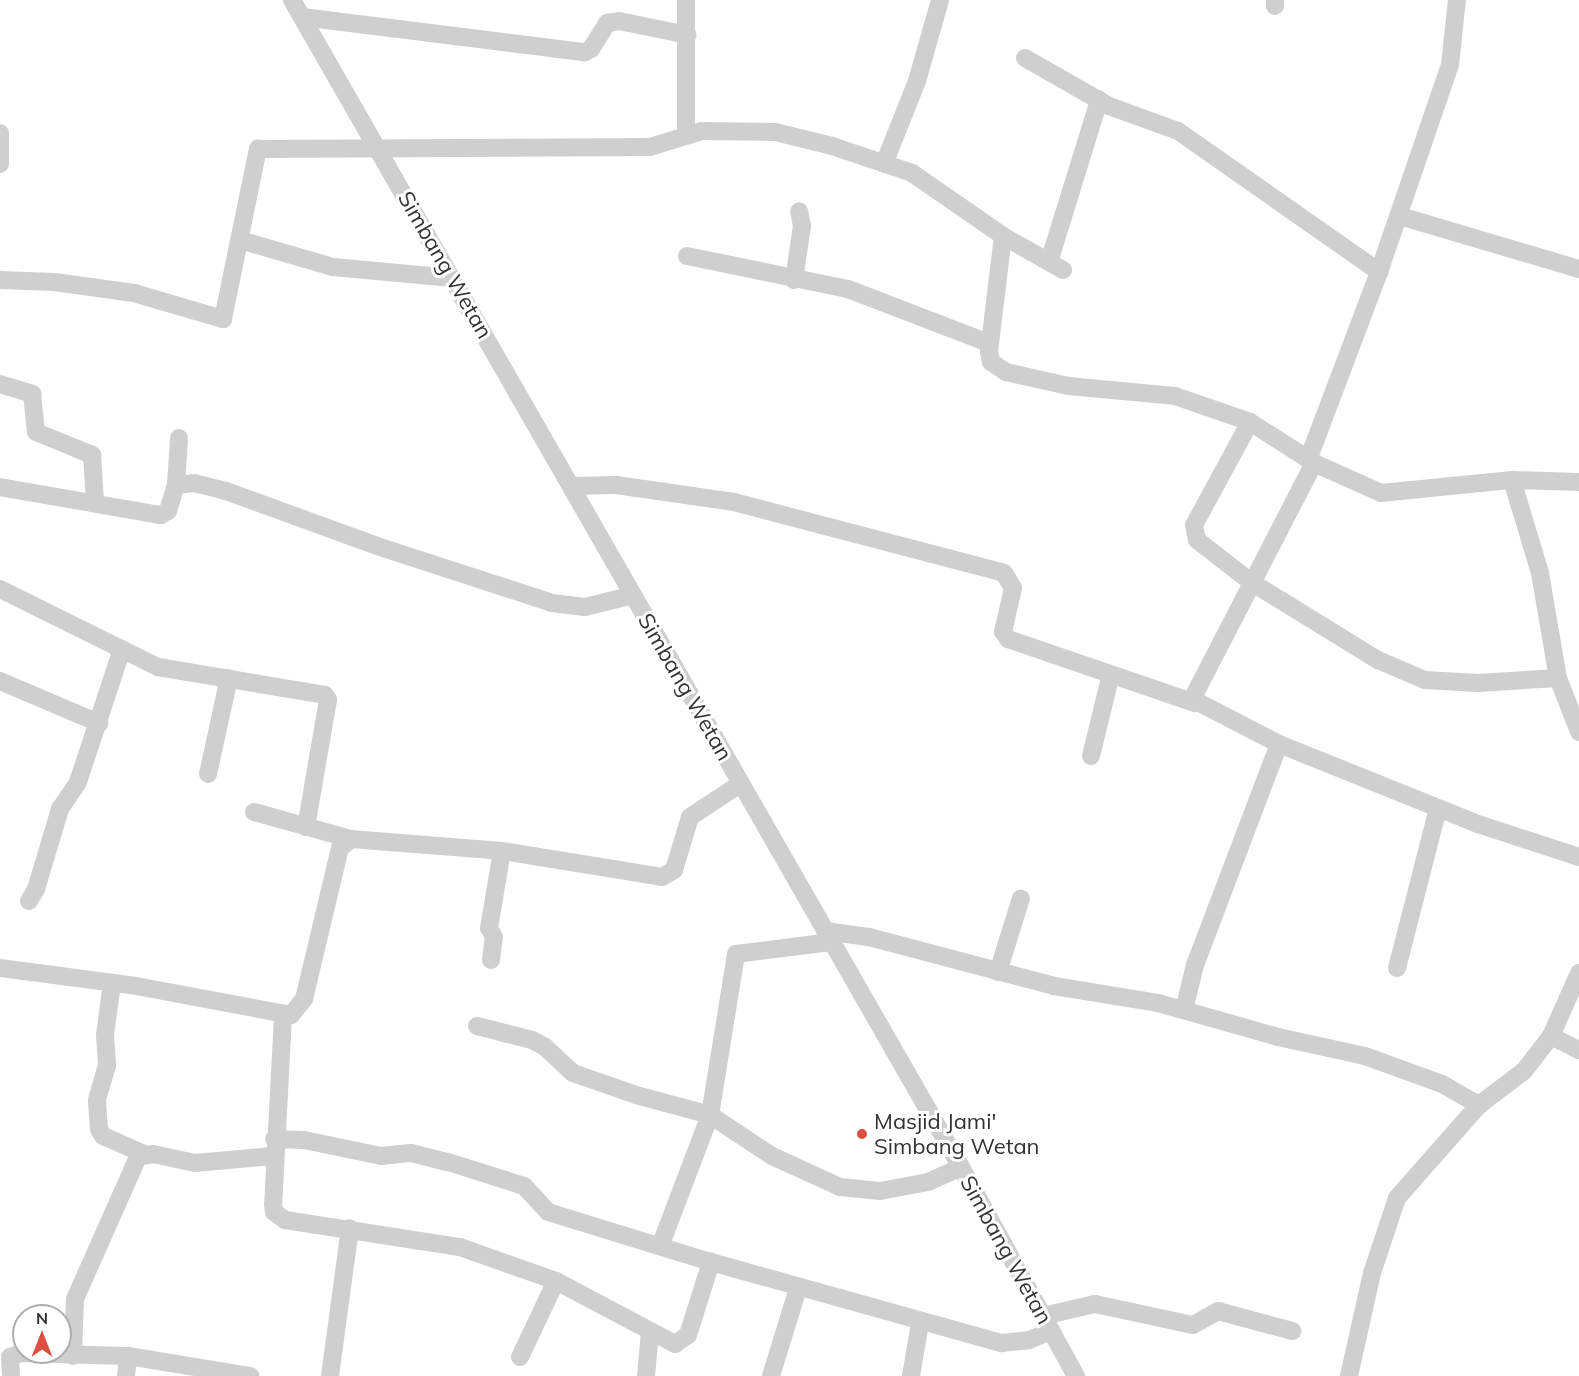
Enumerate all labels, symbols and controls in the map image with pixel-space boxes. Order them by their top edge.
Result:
street label: Simbang Wetan [392,187,498,343]
street label: Simbang Wetan [632,609,738,765]
place label: Masjid Jami' Simbang Wetan [874,1108,1039,1160]
marker: Masjid Jami' Simbang Wetan [855,1127,869,1141]
street label: Simbang Wetan [954,1171,1058,1329]
north arrow [12,1304,72,1364]
text: N [36,1308,48,1328]

